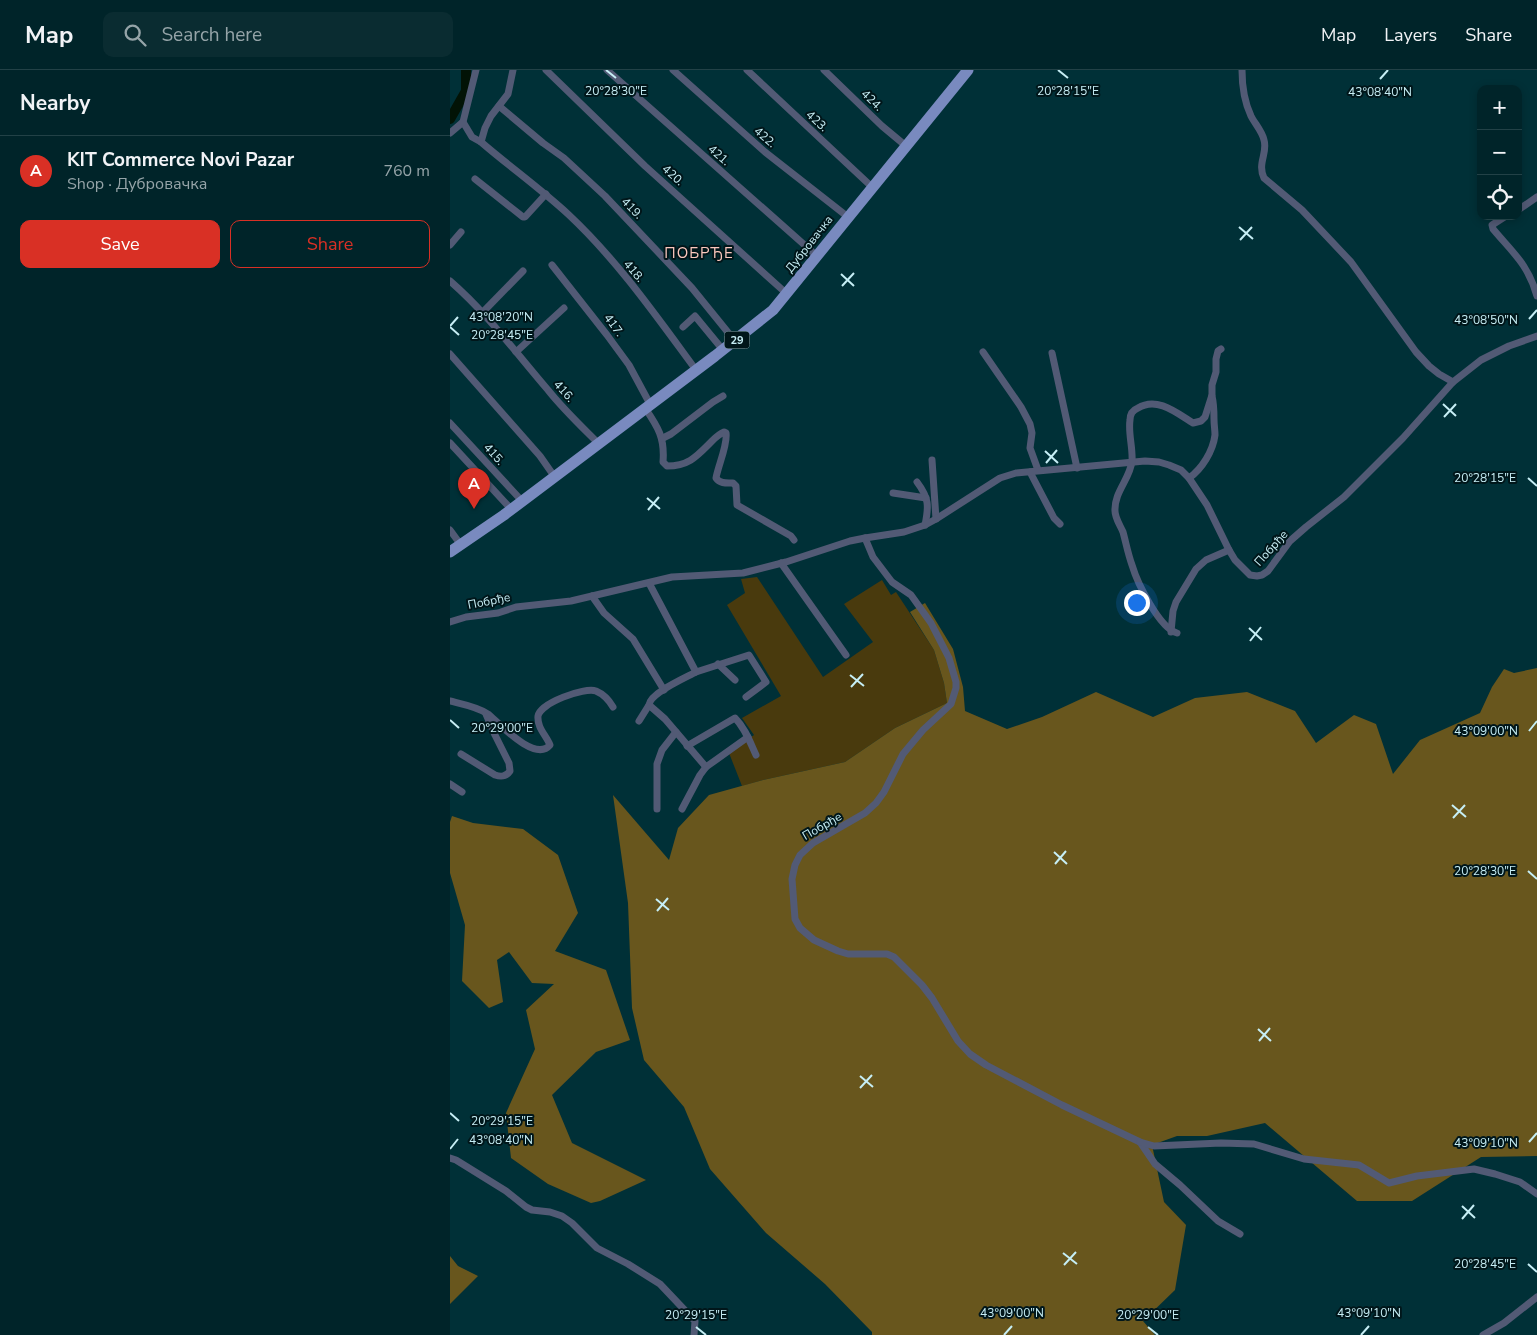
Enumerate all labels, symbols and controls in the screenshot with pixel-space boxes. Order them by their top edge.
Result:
search box [103,12,453,57]
text: Map [25,19,73,51]
icon: search [121,21,149,49]
text: Search here [161,22,262,48]
text: Map [1321,23,1356,47]
text: Layers [1384,23,1437,47]
text: Share [1465,23,1512,47]
text: 20°28'30"E [585,83,647,99]
text: 20°28'15"E [1037,83,1099,99]
text: 43°08'40"N [1348,84,1412,100]
map controls [1477,85,1522,220]
button: + [1477,85,1522,130]
street label: 424. [858,86,886,114]
text: Nearby [20,89,90,117]
street label: 423. [803,107,831,135]
street label: 422. [751,123,779,151]
button: − [1477,130,1522,175]
street label: 421. [705,141,733,169]
text: KIT Commerce Novi Pazar [67,147,294,173]
text: A [30,160,42,182]
text: 760 m [383,160,430,182]
street label: 420. [659,161,687,189]
text: Shop · Дубровачка [67,173,207,195]
button: locate [1477,175,1522,220]
street label: 419. [618,194,646,222]
street label: Дубровачка [782,212,836,276]
button: Save [20,220,220,268]
button: Share [230,220,430,268]
district label: ПОБРЂЕ [664,243,734,263]
street label: 418. [620,257,648,285]
text: 43°08'20"N [469,309,533,325]
street label: 417. [600,310,628,340]
text: 43°08'50"N [1454,312,1518,328]
text: 20°28'45"E [471,327,533,343]
road number: 29 [724,332,750,348]
street label: 416. [550,377,578,405]
street label: 415. [480,440,508,468]
pin: A [458,468,490,509]
text: 20°28'15"E [1454,470,1516,486]
street label: Побрђе [1251,527,1291,569]
street label: Побрђе [466,589,512,613]
your location [1124,590,1150,616]
text: 20°29'00"E [471,720,533,736]
text: 43°09'00"N [1454,723,1518,739]
street label: Побрђе [799,808,845,844]
text: 20°28'30"E [1454,863,1516,879]
text: 20°29'15"E [471,1113,533,1129]
text: 43°08'40"N [469,1132,533,1148]
text: 43°09'10"N [1454,1135,1518,1151]
text: 20°28'45"E [1454,1256,1516,1272]
text: 43°09'00"N [980,1305,1044,1321]
text: 43°09'10"N [1337,1305,1401,1321]
text: 20°29'15"E [665,1307,727,1323]
text: 20°29'00"E [1117,1307,1179,1323]

